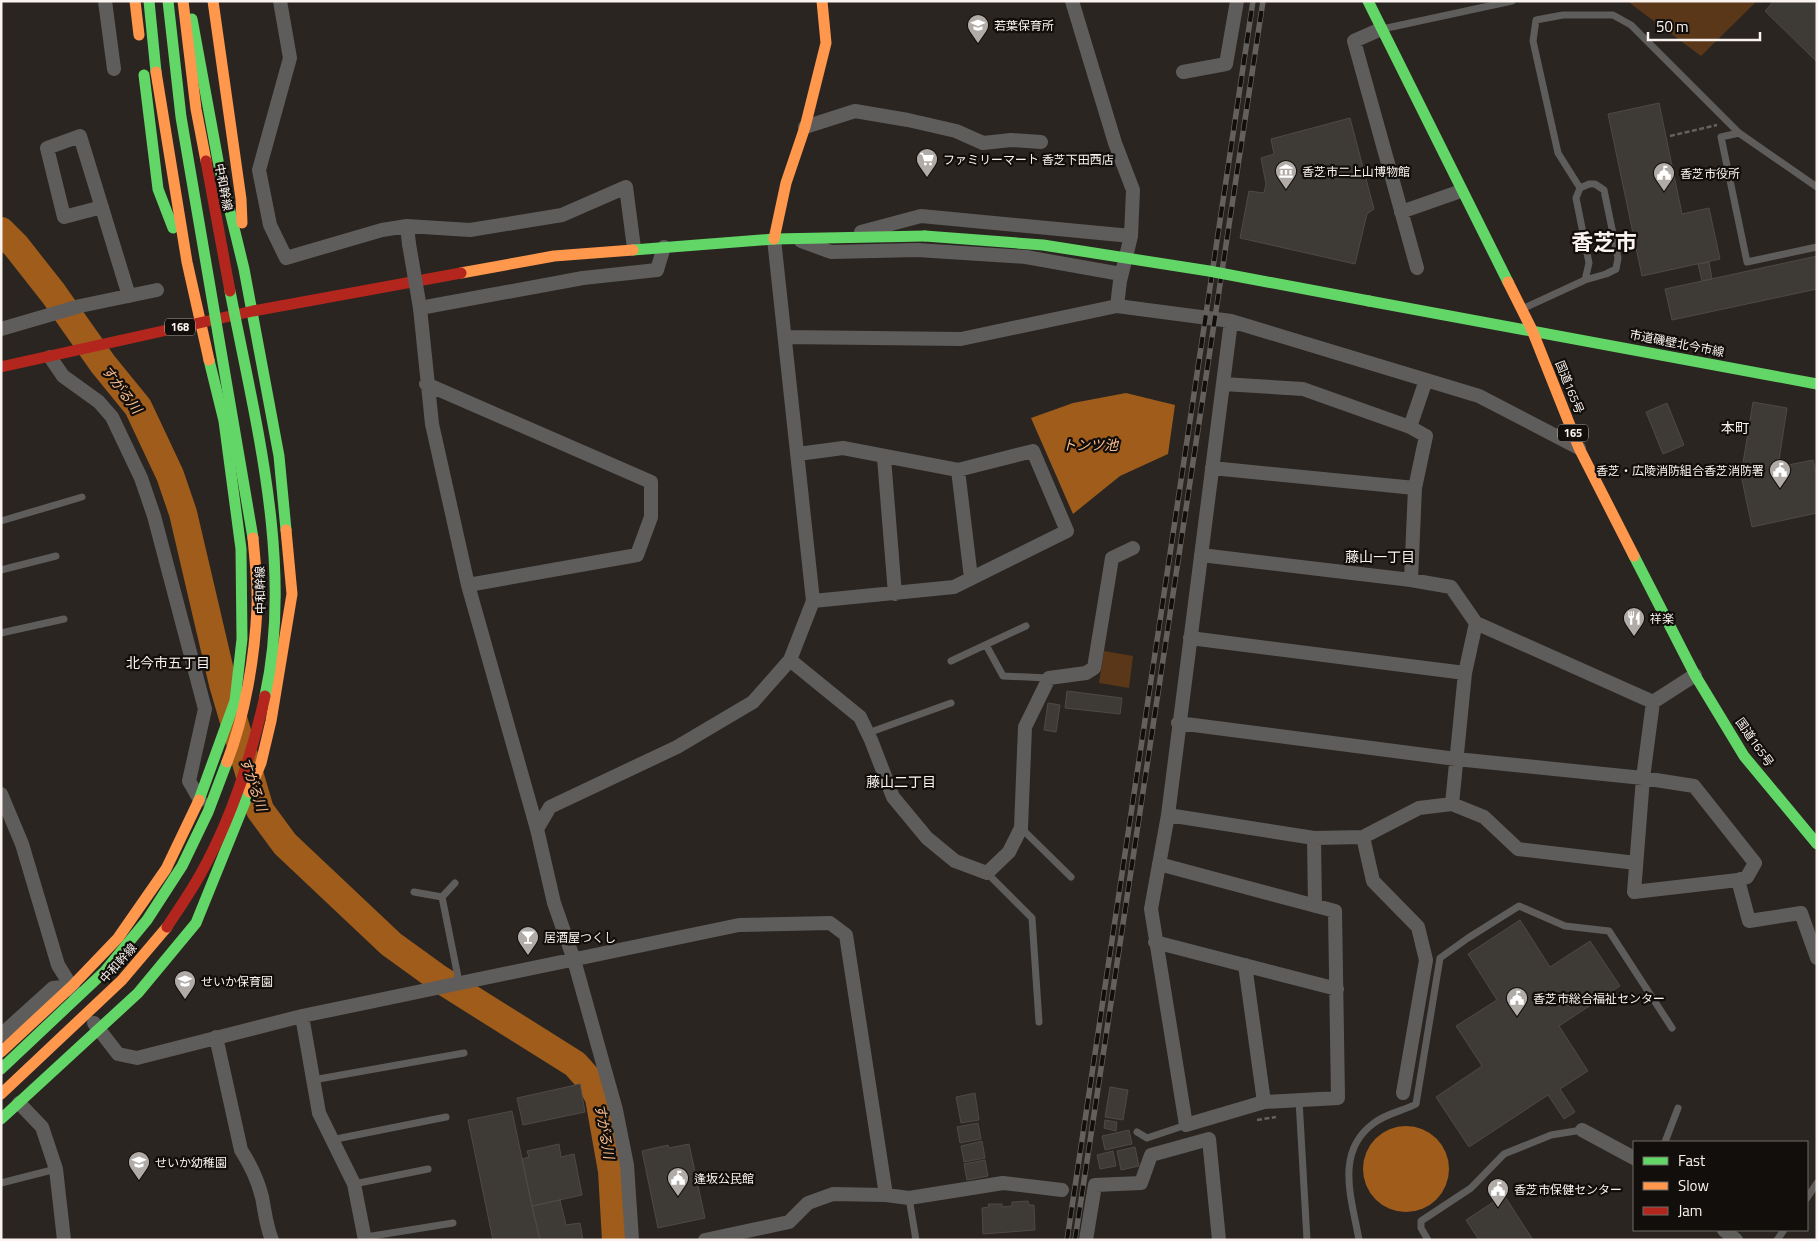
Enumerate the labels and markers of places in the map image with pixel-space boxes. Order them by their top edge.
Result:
school or university icon: 若葉保育所 [966,13,990,44]
place label: 若葉保育所 [994,16,1054,35]
supermarket icon: ファミリーマート 香芝下田西店 [915,147,939,178]
place label: ファミリーマート 香芝下田西店 [943,150,1114,169]
museum icon: 香芝市二上山博物館 [1274,159,1298,190]
public building icon: 香芝市役所 [1652,161,1676,192]
place label: 香芝市二上山博物館 [1302,162,1410,181]
place label: 香芝市役所 [1680,164,1740,183]
public building icon: 香芝・広陵消防組合香芝消防署 [1768,458,1792,489]
place label: 香芝・広陵消防組合香芝消防署 [1596,461,1764,480]
restaurant icon: 祥楽 [1622,606,1646,637]
place label: 祥楽 [1650,609,1674,628]
bar icon: 居酒屋つくし [516,925,540,956]
place label: 居酒屋つくし [544,928,616,947]
school or university icon: せいか保育園 [173,969,197,1000]
place label: せいか保育園 [201,972,273,991]
public building icon: 香芝市総合福祉センター [1505,986,1529,1017]
place label: 香芝市総合福祉センター [1533,989,1665,1008]
school or university icon: せいか幼稚園 [127,1150,151,1181]
place label: せいか幼稚園 [155,1153,227,1172]
public building icon: 逢坂公民館 [666,1166,690,1197]
place label: 逢坂公民館 [694,1169,754,1188]
public building icon: 香芝市保健センター [1486,1177,1510,1208]
place label: 香芝市保健センター [1514,1180,1622,1199]

